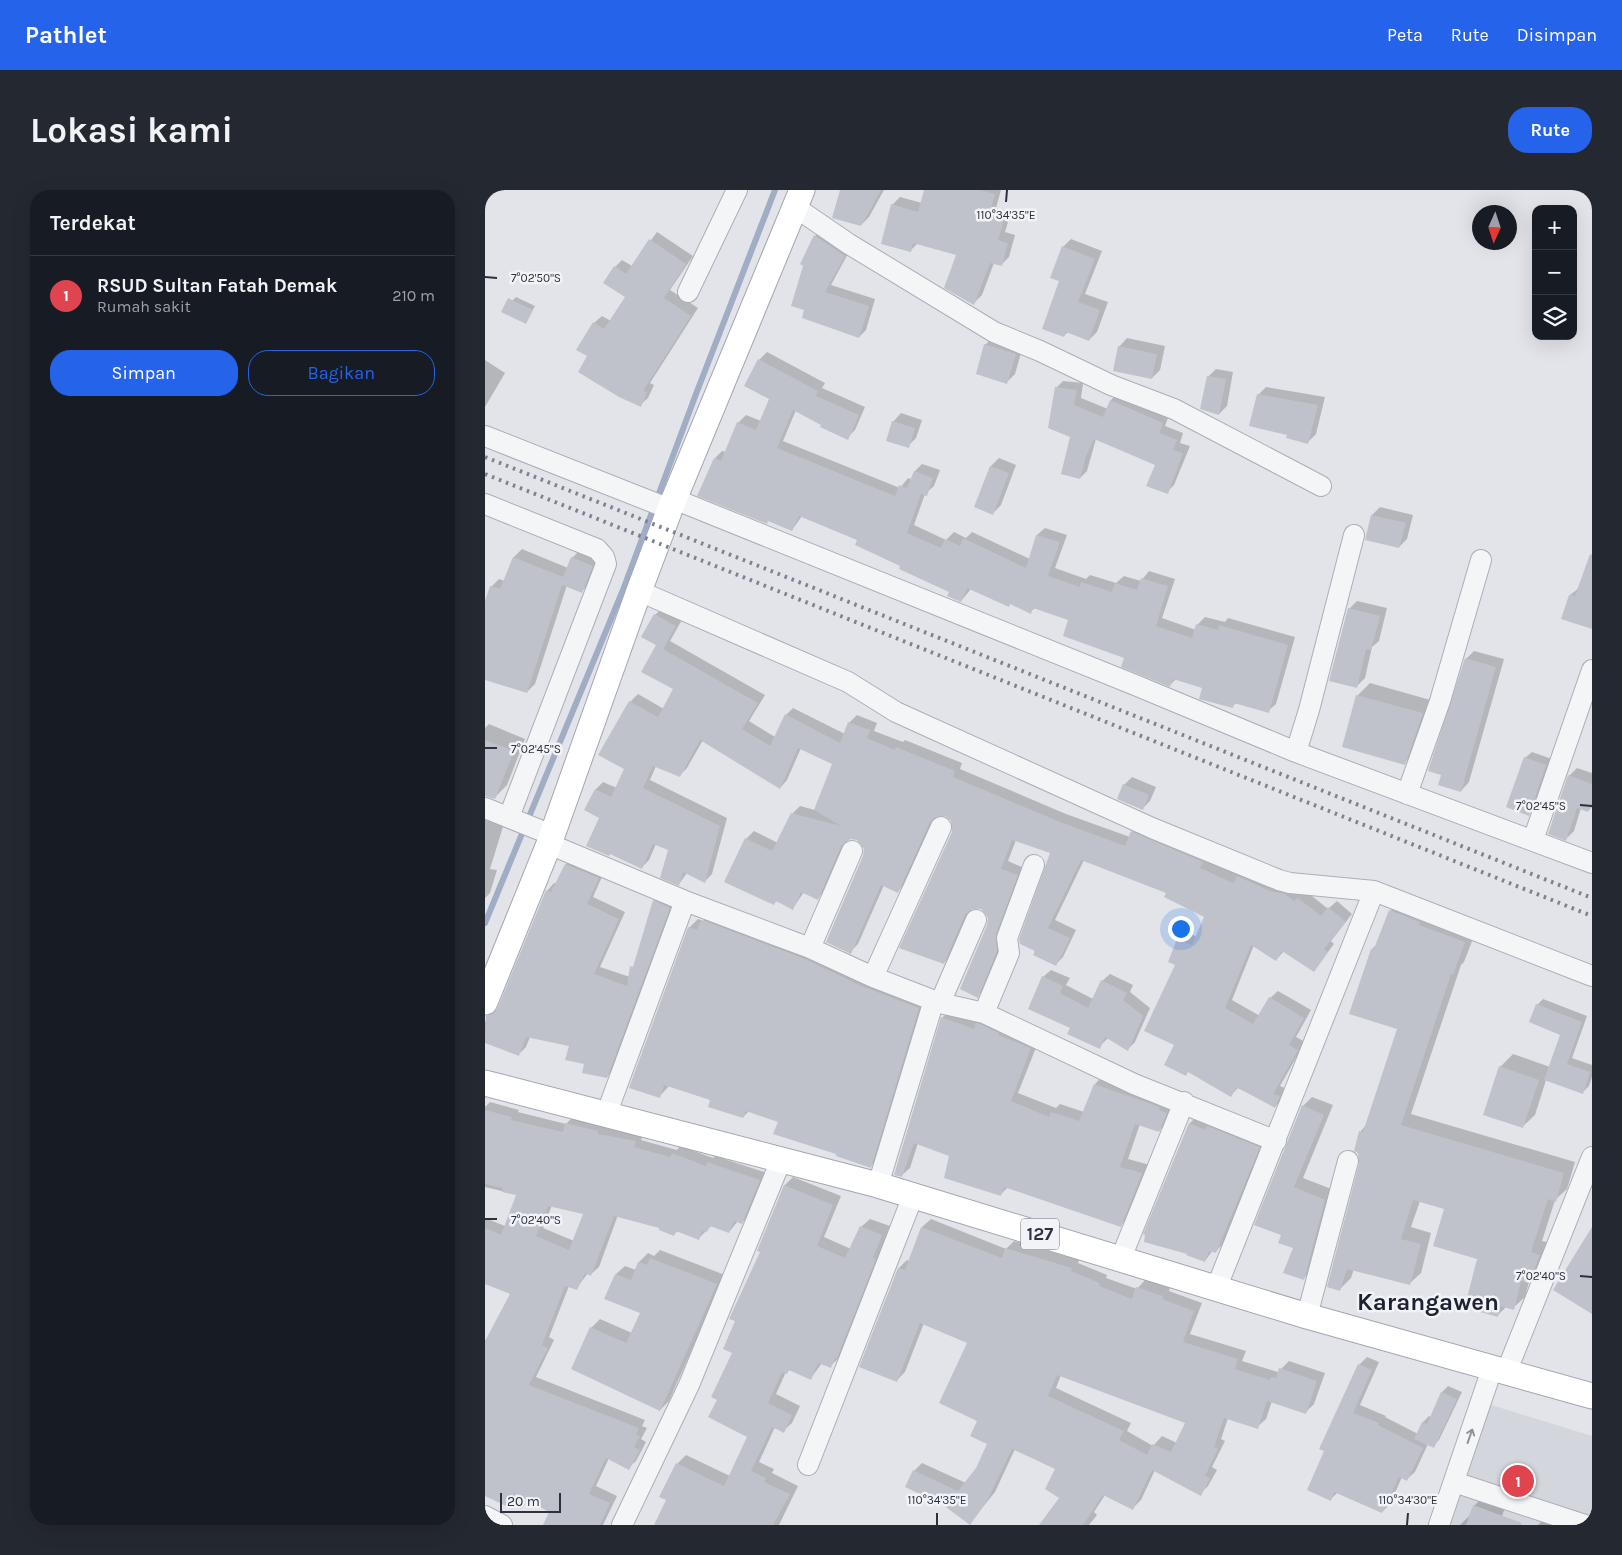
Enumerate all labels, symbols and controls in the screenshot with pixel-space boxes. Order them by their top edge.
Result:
text: Pathlet [25,21,107,49]
text: Peta [1387,24,1423,46]
text: Rute [1451,24,1489,46]
text: Disimpan [1517,24,1597,46]
button: Rute [1508,107,1592,153]
text: Lokasi kami [30,110,233,151]
north arrow [1472,205,1517,250]
map controls [1532,205,1577,340]
button: + [1532,205,1577,250]
text: 110°34'35"E [977,208,1035,222]
text: Terdekat [50,211,136,235]
button: − [1532,250,1577,295]
text: 7°02'50"S [511,271,561,285]
text: RSUD Sultan Fatah Demak [97,275,337,297]
text: 1 [63,286,69,305]
text: 210 m [392,286,435,305]
button: layers [1532,295,1577,340]
text: Rumah sakit [97,297,191,316]
button: Simpan [50,350,238,396]
button: Bagikan [248,350,435,396]
text: 7°02'45"S [511,742,561,756]
text: 7°02'45"S [1516,799,1566,813]
your location [1168,916,1194,942]
text: 7°02'40"S [511,1213,561,1227]
road number: 127 [1021,1218,1059,1250]
text: 7°02'40"S [1516,1269,1566,1283]
district label: Karangawen [1357,1288,1499,1316]
one-way arrow [1466,1428,1475,1444]
pin: 1 [1502,1462,1534,1500]
scale bar [500,1490,561,1513]
text: 20 m [507,1493,540,1510]
text: 110°34'35"E [908,1493,966,1507]
text: 110°34'30"E [1378,1493,1438,1507]

